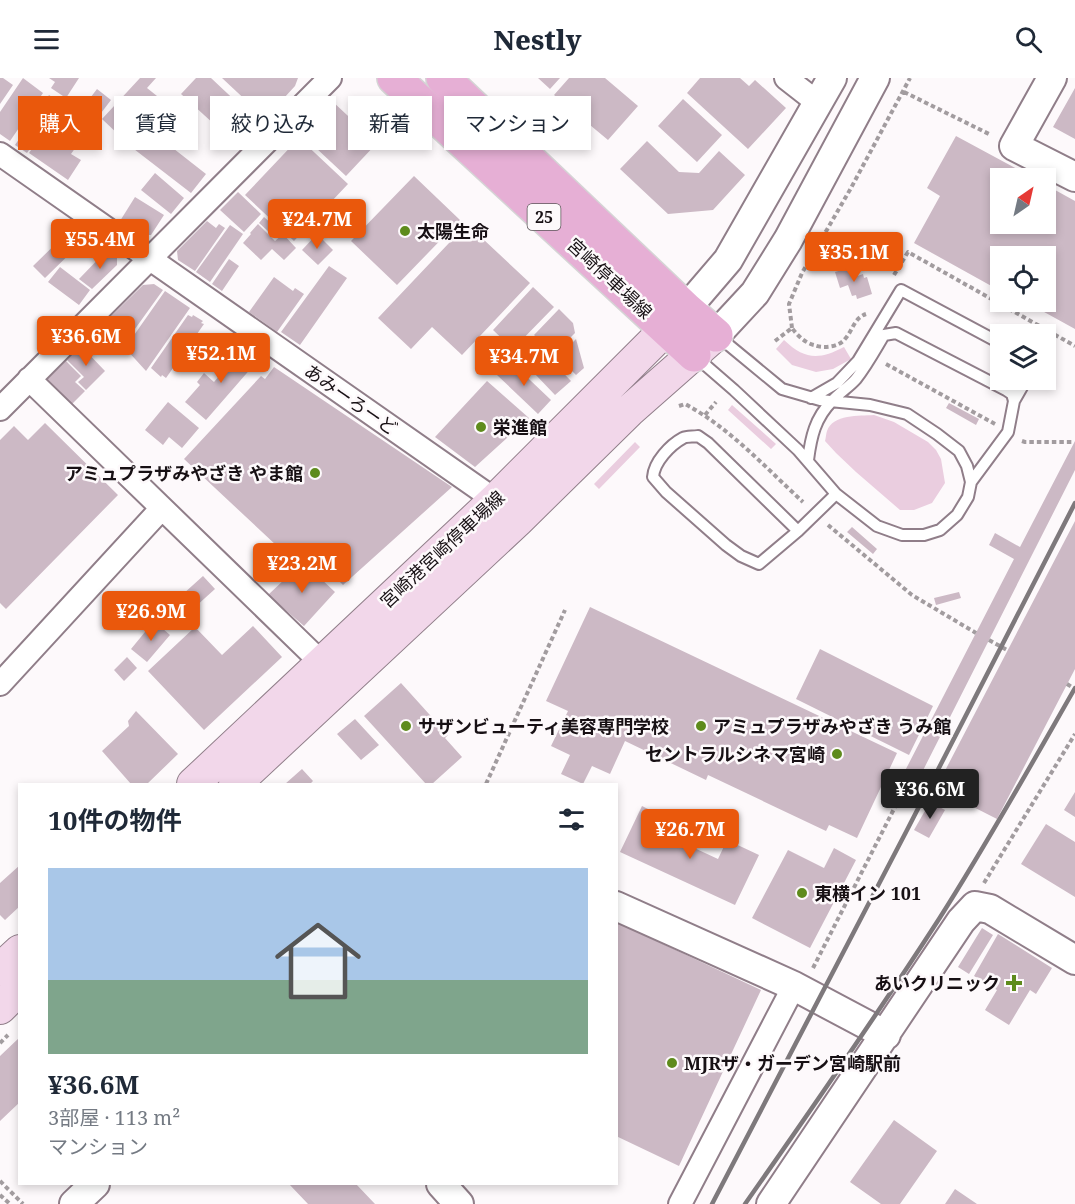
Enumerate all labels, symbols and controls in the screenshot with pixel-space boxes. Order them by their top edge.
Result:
text: Nestly [494,21,581,58]
icon: menu [30,23,63,56]
icon: search [1012,23,1045,56]
chip: 購入 [18,96,102,150]
chip: 賃貸 [114,96,198,150]
chip: 絞り込み [210,96,336,150]
chip: 新着 [348,96,432,150]
chip: マンション [444,96,591,150]
north arrow [990,168,1056,234]
map controls [990,168,1056,390]
pin: ¥24.7M [268,199,366,250]
road number: 25 [528,204,560,230]
text: ¥24.7M [282,205,352,232]
pin: ¥55.4M [51,219,149,270]
place label: 太陽生命 [417,219,489,243]
marker: 太陽生命 [398,224,412,238]
text: ¥55.4M [65,225,135,252]
street label: 宮崎停車場線 [562,232,658,324]
pin: ¥35.1M [805,232,903,283]
text: ¥35.1M [819,238,889,265]
button: locate [990,246,1056,312]
pin: ¥36.6M [37,316,135,367]
text: ¥36.6M [51,322,121,349]
button: layers [990,324,1056,390]
pin: ¥52.1M [172,333,270,384]
pin: ¥34.7M [475,336,573,387]
text: ¥52.1M [186,339,256,366]
text: ¥34.7M [489,342,559,369]
street label: あみーろーど [300,358,402,440]
place label: 栄進館 [493,415,547,439]
marker: 栄進館 [474,420,488,434]
place label: アミュプラザみやざき やま館 [65,461,303,485]
marker: アミュプラザみやざき やま館 [308,466,322,480]
street label: 宮崎港宮崎停車場線 [375,485,509,613]
pin: ¥23.2M [253,543,351,594]
text: ¥23.2M [267,549,337,576]
pin: ¥26.9M [102,591,200,642]
text: ¥26.9M [116,597,186,624]
place label: サザンビューティ美容専門学校 [418,714,669,738]
place label: アミュプラザみやざき うみ館 [713,714,951,738]
marker: サザンビューティ美容専門学校 [399,719,413,733]
marker: アミュプラザみやざき うみ館 [694,719,708,733]
place label: セントラルシネマ宮崎 [645,742,825,766]
marker: セントラルシネマ宮崎 [830,747,844,761]
pin: ¥36.6M [881,769,979,820]
text: ¥36.6M [895,775,965,802]
text: 10件の物件 [48,802,181,838]
icon: filters [555,803,588,836]
pin: ¥26.7M [641,809,739,860]
text: ¥26.7M [655,815,725,842]
place label: 東横イン 101 [814,881,921,905]
marker: 東横イン 101 [795,886,809,900]
icon: home [264,907,372,1015]
place label: あいクリニック [874,971,1000,995]
marker: あいクリニック [1005,974,1023,992]
place label: MJRザ・ガーデン宮崎駅前 [684,1051,901,1075]
marker: MJRザ・ガーデン宮崎駅前 [665,1056,679,1070]
text: ¥36.6M [48,1066,139,1102]
text: 3部屋 · 113 m² [48,1104,180,1131]
text: マンション [48,1133,148,1160]

